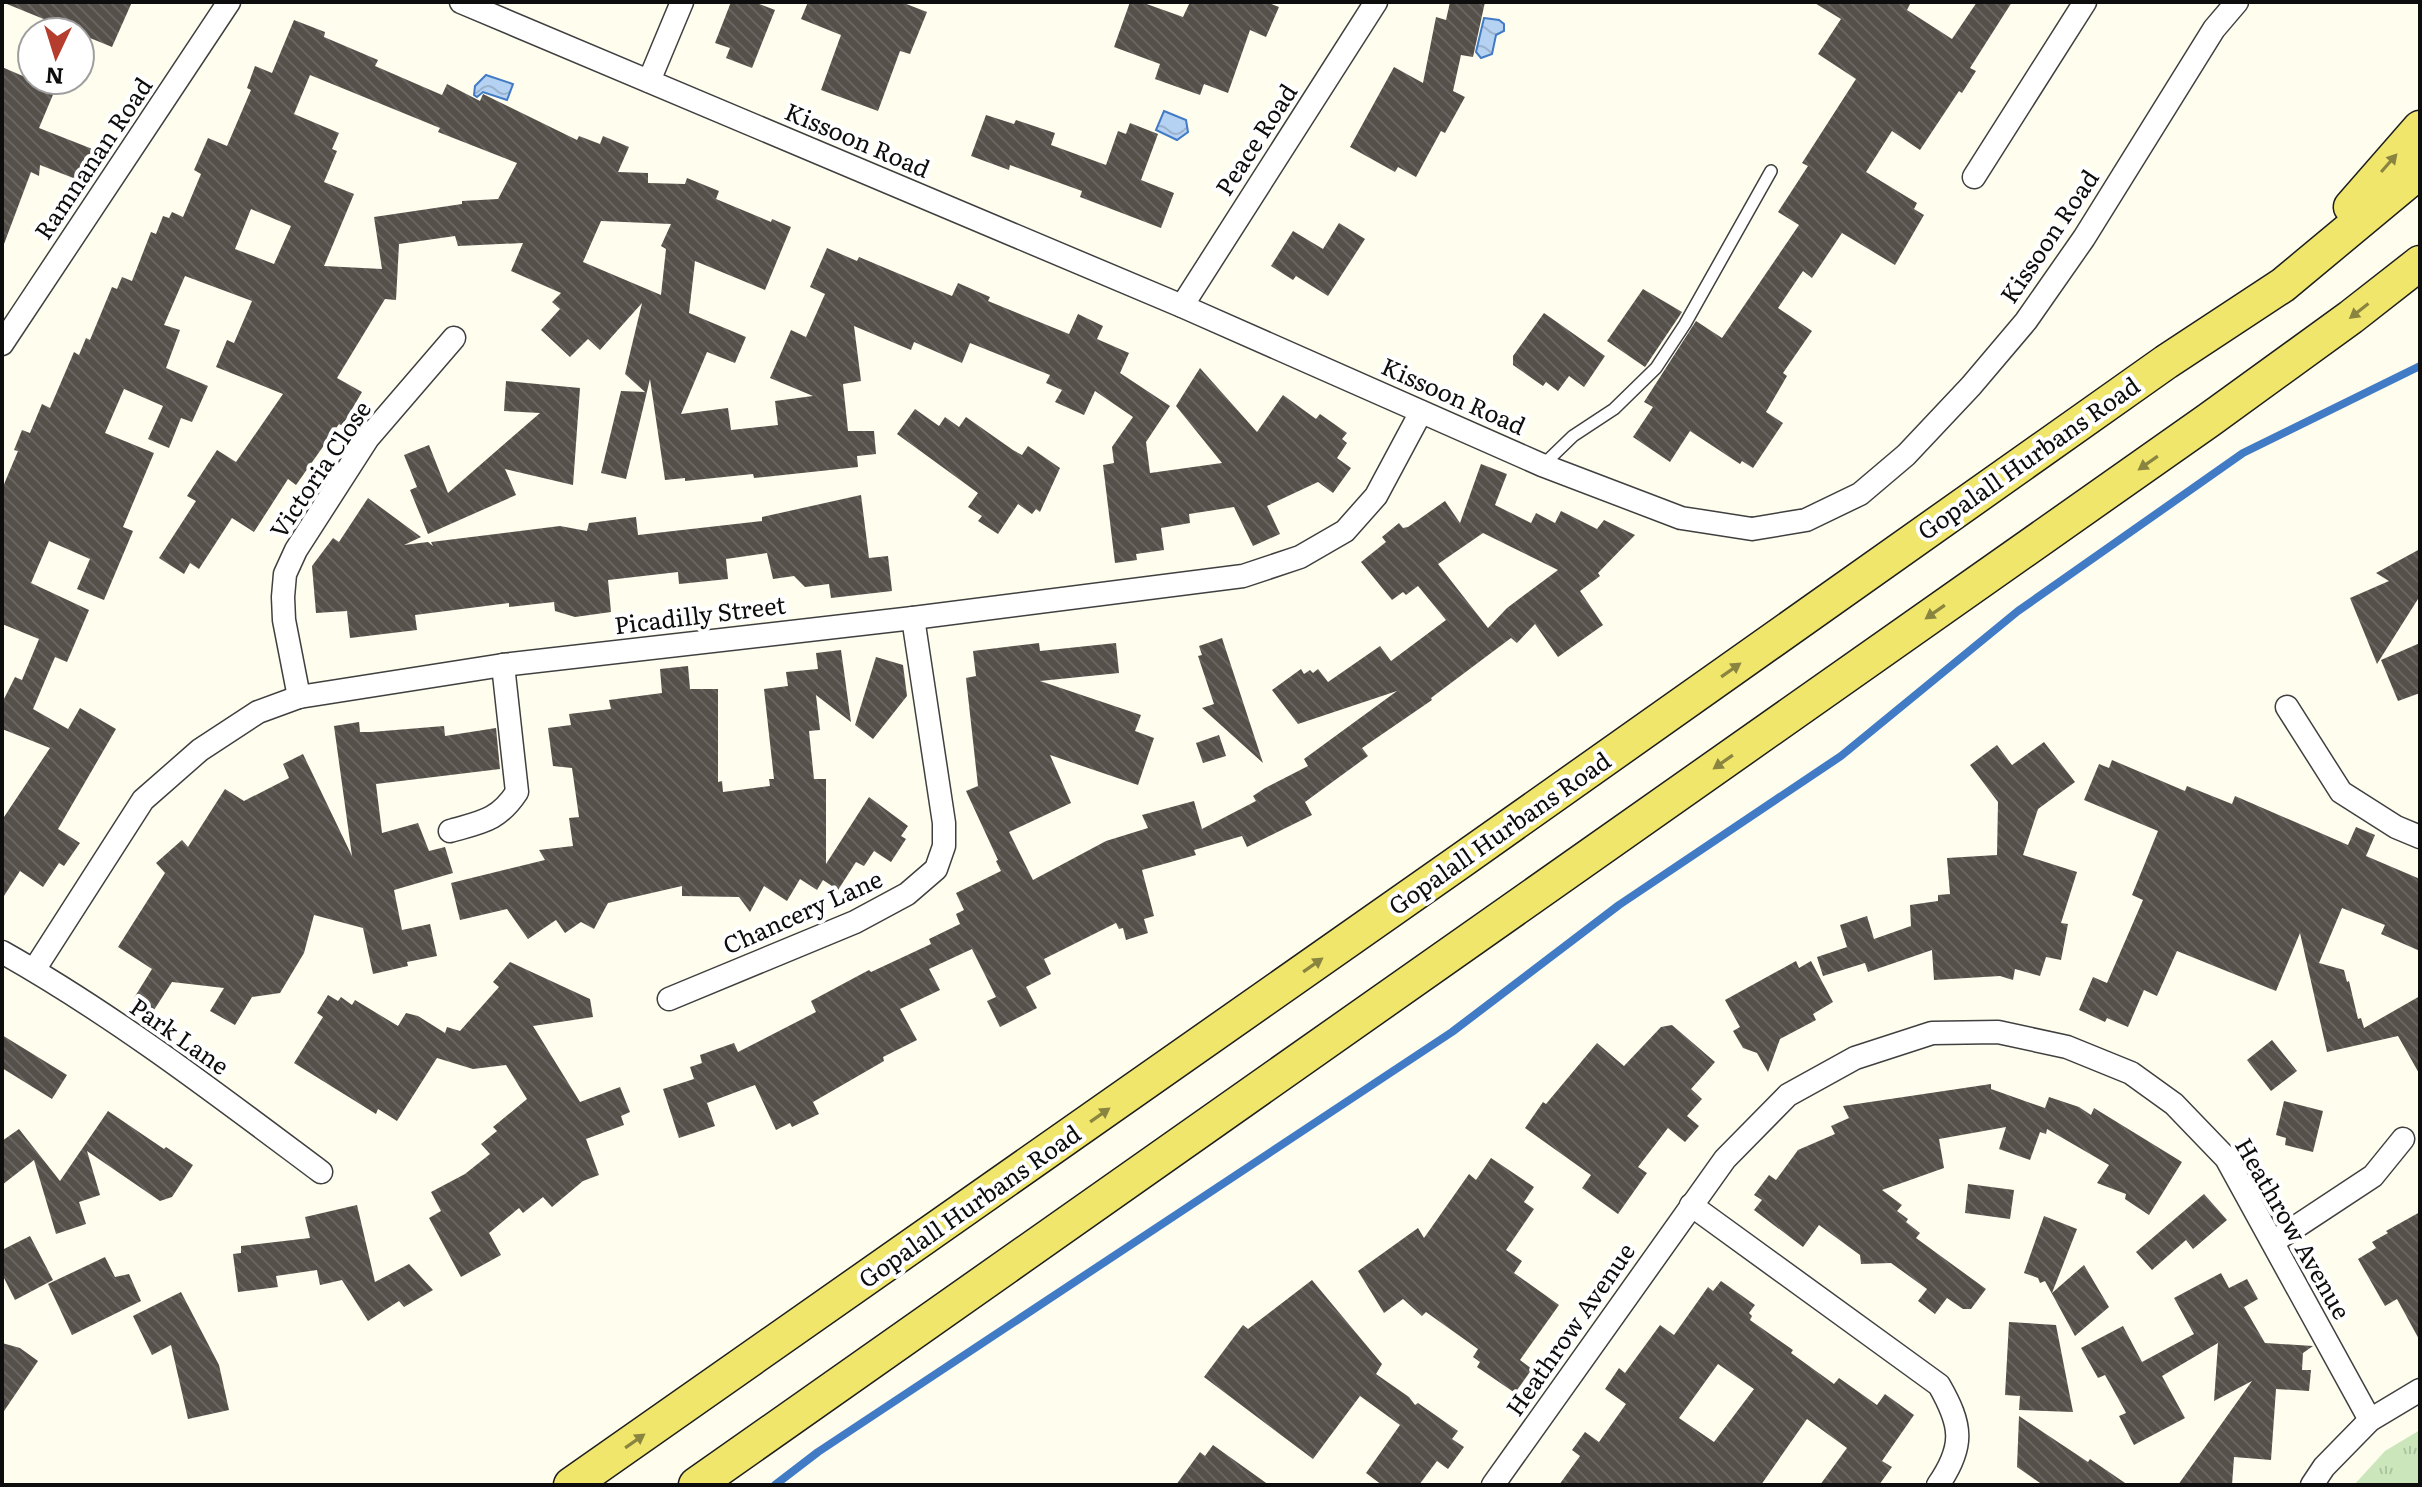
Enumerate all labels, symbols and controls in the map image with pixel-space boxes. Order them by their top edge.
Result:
north arrow [16,16,96,96]
text: N [44,60,65,95]
street label: Ramnanan Road [25,69,159,246]
street label: Peace Road [1206,76,1304,201]
street label: Kissoon Road [780,92,936,185]
one-way arrow [2380,154,2398,173]
street label: Kissoon Road [1990,161,2106,309]
one-way arrow [2349,302,2369,319]
street label: Kissoon Road [1376,347,1532,442]
street label: Gopalall Hurbans Road [1909,367,2146,547]
street label: Victoria Close [260,393,378,544]
one-way arrow [2137,455,2158,470]
street label: Picadilly Street [612,586,788,641]
one-way arrow [1924,604,1946,620]
one-way arrow [1721,663,1742,678]
street label: Gopalall Hurbans Road [1380,742,1617,922]
one-way arrow [1712,754,1733,769]
street label: Chancery Lane [717,860,887,962]
one-way arrow [1303,958,1324,973]
street label: Park Lane [124,988,237,1082]
one-way arrow [1090,1108,1111,1123]
street label: Gopalall Hurbans Road [850,1115,1087,1295]
street label: Heathrow Avenue [2228,1130,2360,1325]
street label: Heathrow Avenue [1496,1235,1642,1422]
one-way arrow [625,1434,646,1449]

